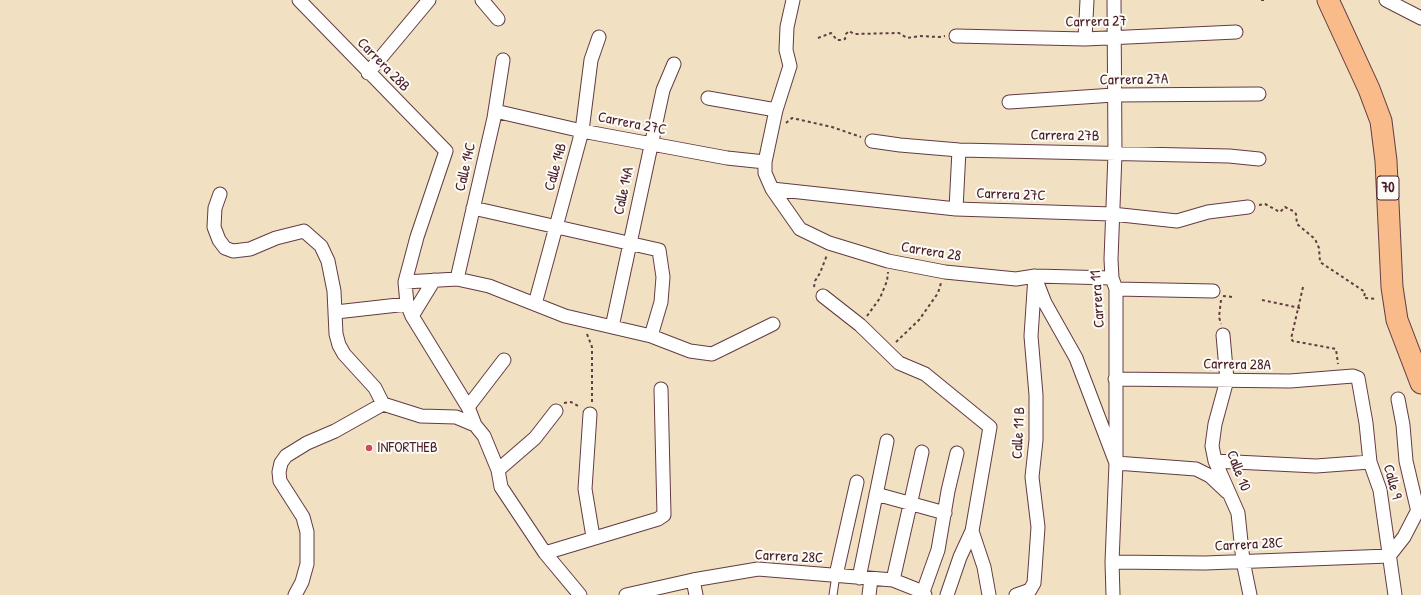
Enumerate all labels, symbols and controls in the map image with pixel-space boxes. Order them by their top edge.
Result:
street label: Carrera 27 [1065,12,1127,32]
street label: Carrera 28B [353,34,413,96]
street label: Carrera 27A [1100,70,1168,90]
street label: Carrera 27C [596,109,668,139]
street label: Carrera 27B [1030,126,1100,146]
street label: Calle 14C [452,141,480,193]
street label: Calle 14B [541,141,571,193]
street label: Calle 14A [610,165,638,217]
road number: 70 [1377,176,1399,200]
street label: Carrera 27C [976,185,1046,205]
street label: Carrera 28 [900,238,962,266]
street label: Carrera 11 [1087,270,1109,328]
street label: Carrera 28A [1203,355,1271,375]
street label: Calle 11 B [1009,407,1029,459]
place label: INFORTHEB [377,439,438,457]
marker: INFORTHEB [364,443,374,453]
street label: Calle 10 [1222,448,1254,494]
street label: Calle 9 [1379,463,1405,501]
street label: Carrera 28C [1214,534,1284,556]
street label: Carrera 28C [754,546,824,568]

